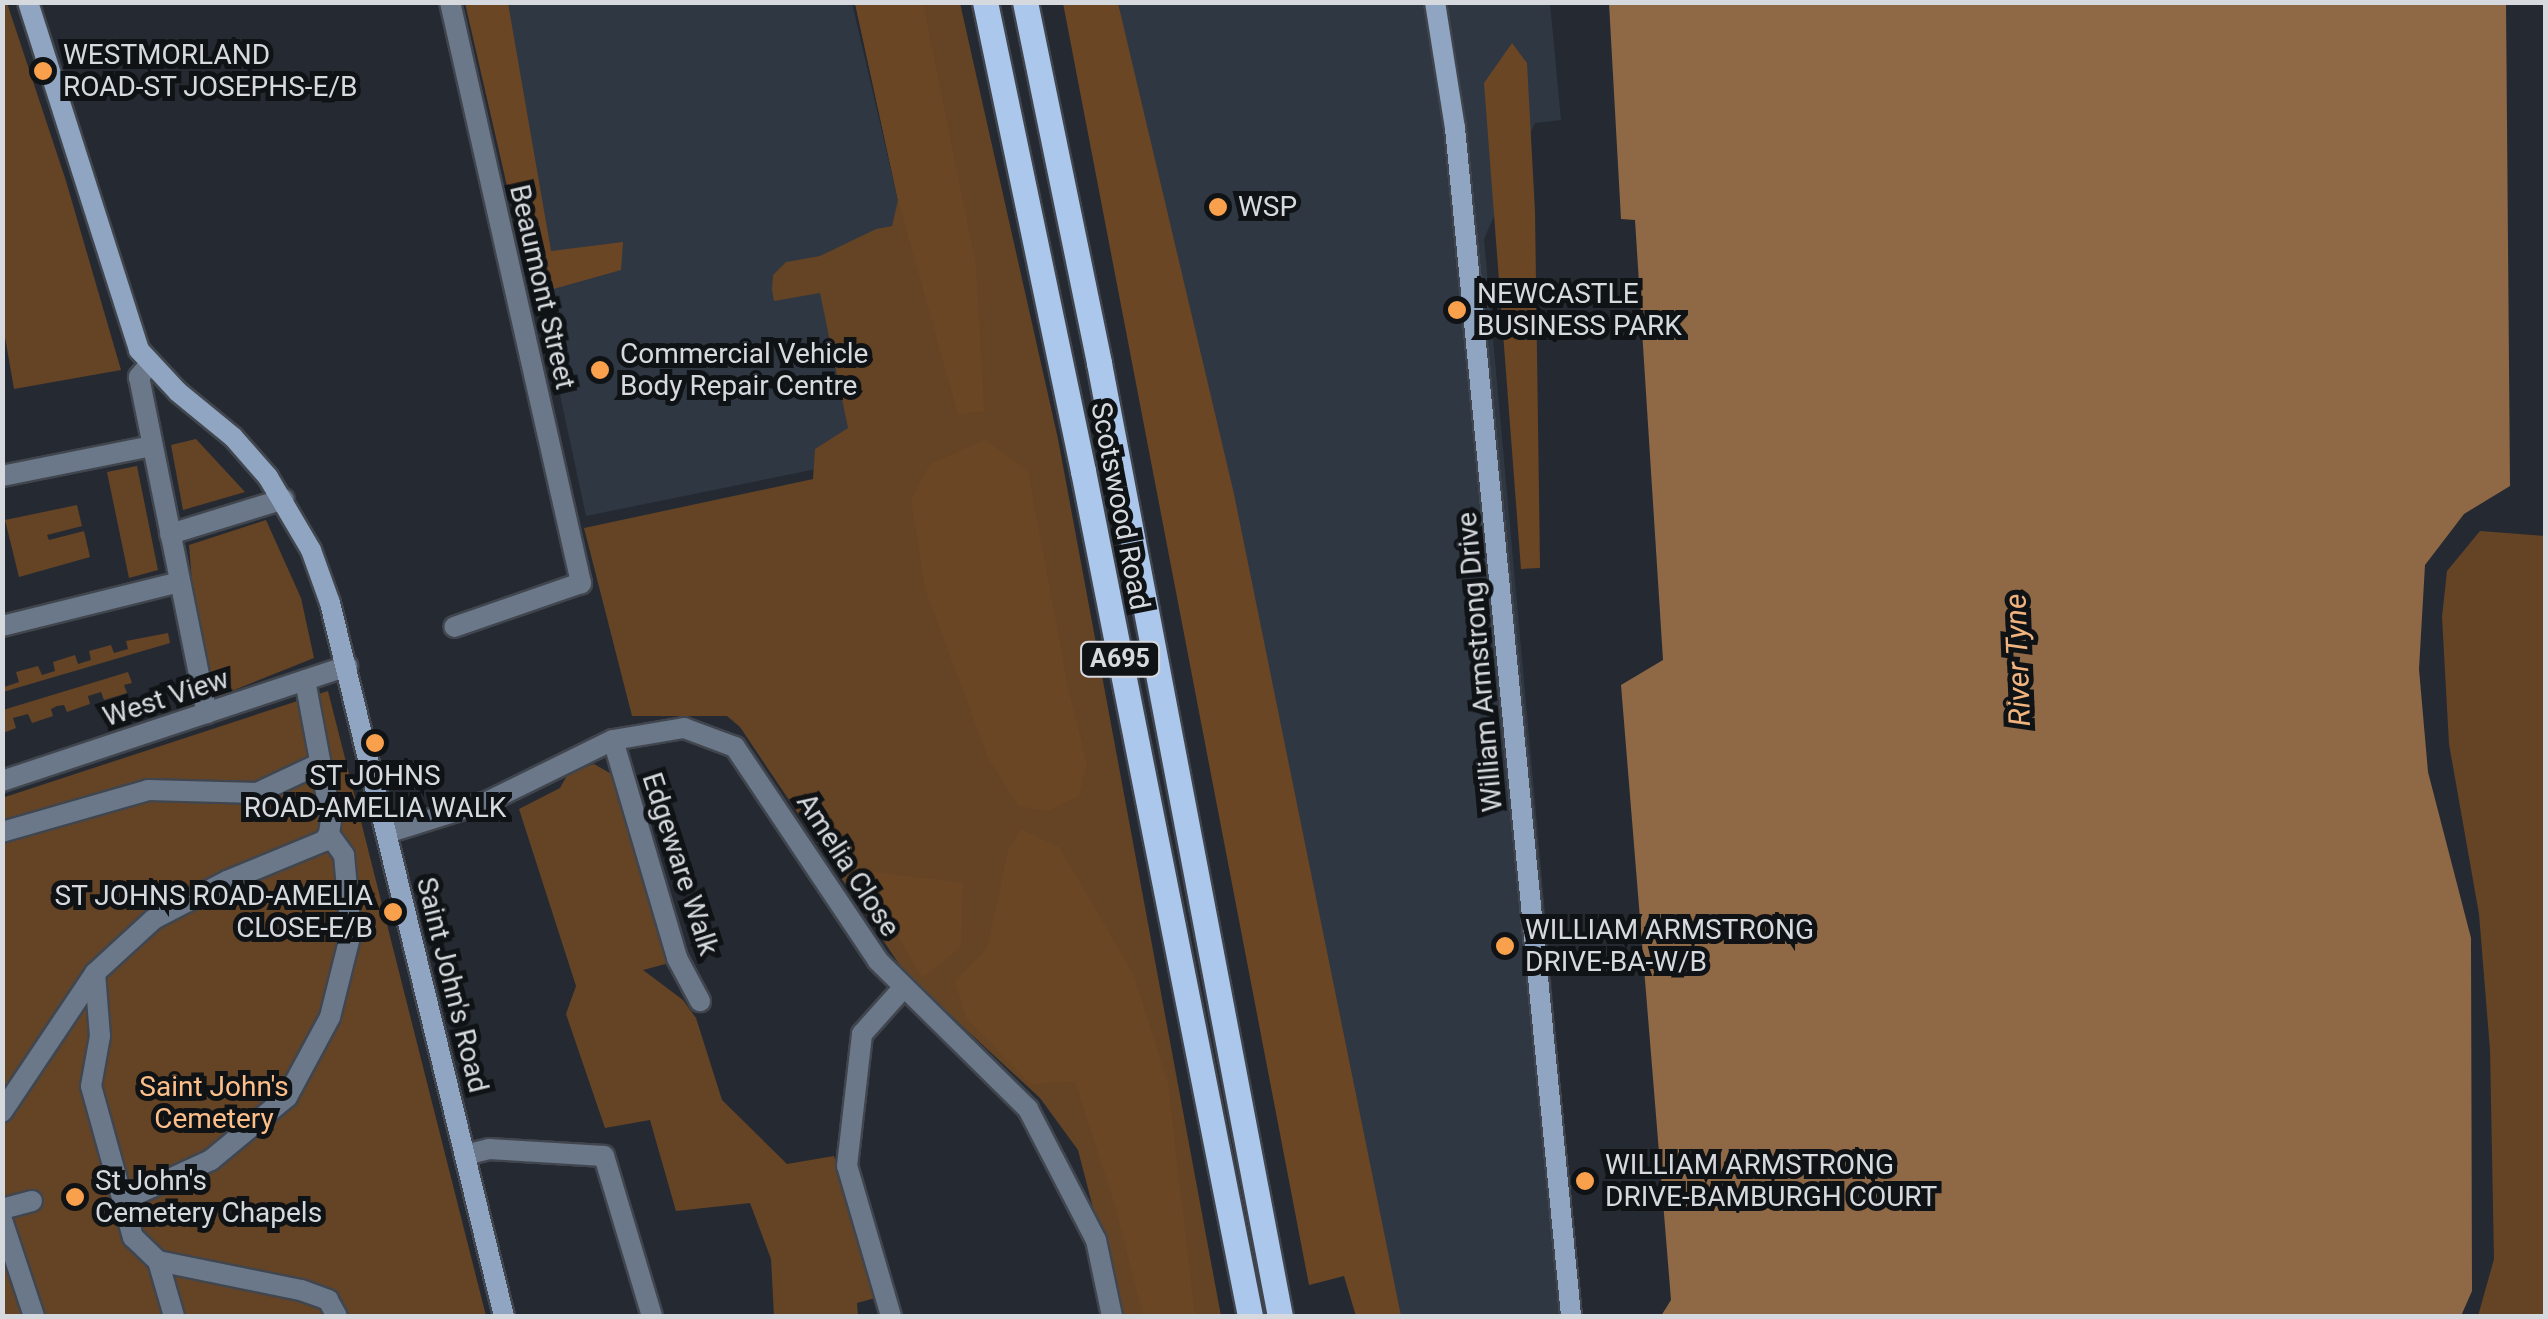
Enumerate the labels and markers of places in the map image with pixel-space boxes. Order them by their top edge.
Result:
place label: WESTMORLAND ROAD-ST JOSEPHS-E/B [63,38,358,104]
marker: WESTMORLAND ROAD-ST JOSEPHS-E/B [32,60,54,82]
place label: WSP [1238,190,1297,224]
marker: WSP [1207,196,1229,218]
place label: NEWCASTLE BUSINESS PARK [1477,277,1682,343]
marker: NEWCASTLE BUSINESS PARK [1446,299,1468,321]
place label: Commercial Vehicle Body Repair Centre [620,337,868,403]
marker: Commercial Vehicle Body Repair Centre [589,359,611,381]
marker: ST JOHNS ROAD-AMELIA WALK [364,732,386,754]
place label: ST JOHNS ROAD-AMELIA WALK [244,759,506,825]
place label: ST JOHNS ROAD-AMELIA CLOSE-E/B [54,879,373,945]
marker: ST JOHNS ROAD-AMELIA CLOSE-E/B [382,901,404,923]
place label: WILLIAM ARMSTRONG DRIVE-BA-W/B [1525,913,1814,979]
marker: WILLIAM ARMSTRONG DRIVE-BA-W/B [1494,935,1516,957]
place label: WILLIAM ARMSTRONG DRIVE-BAMBURGH COURT [1605,1148,1937,1214]
place label: St John's Cemetery Chapels [95,1164,322,1230]
marker: WILLIAM ARMSTRONG DRIVE-BAMBURGH COURT [1574,1170,1596,1192]
marker: St John's Cemetery Chapels [64,1186,86,1208]

